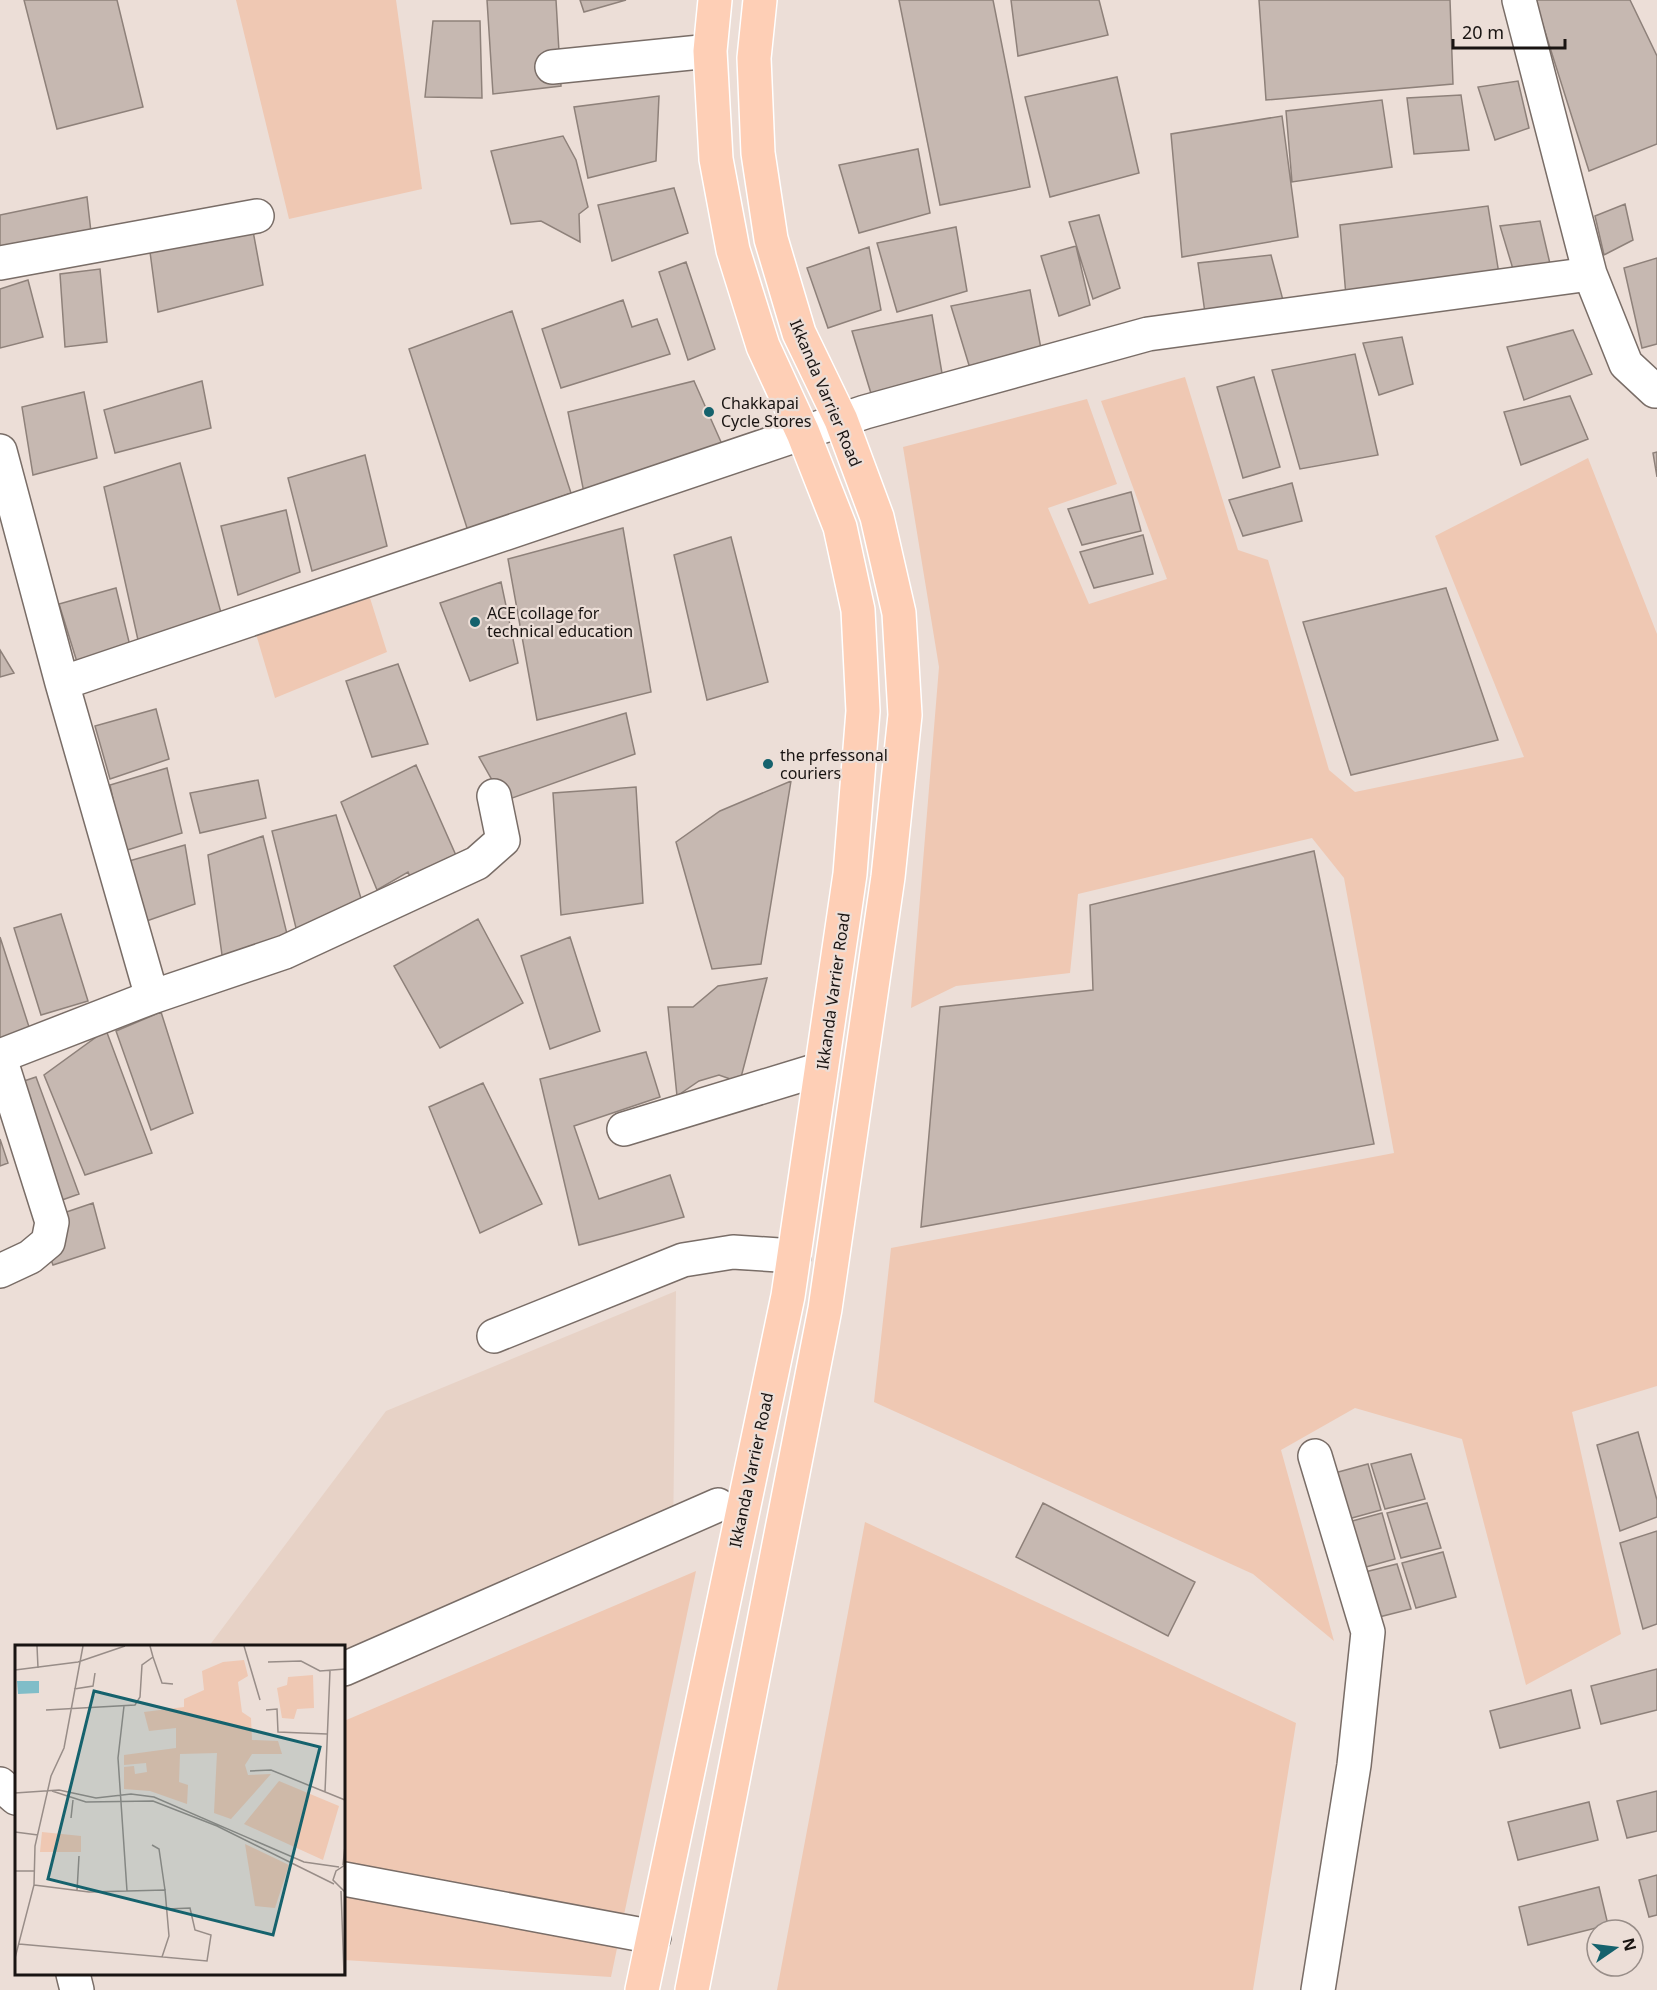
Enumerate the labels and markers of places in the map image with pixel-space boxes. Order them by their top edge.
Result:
place label: Chakkapai Cycle Stores [721,392,811,432]
marker: Chakkapai Cycle Stores [702,405,716,419]
place label: ACE collage for technical education [487,602,633,642]
marker: ACE collage for technical education [468,615,482,629]
place label: the prfessonal couriers [780,744,888,784]
marker: the prfessonal couriers [761,757,775,771]

